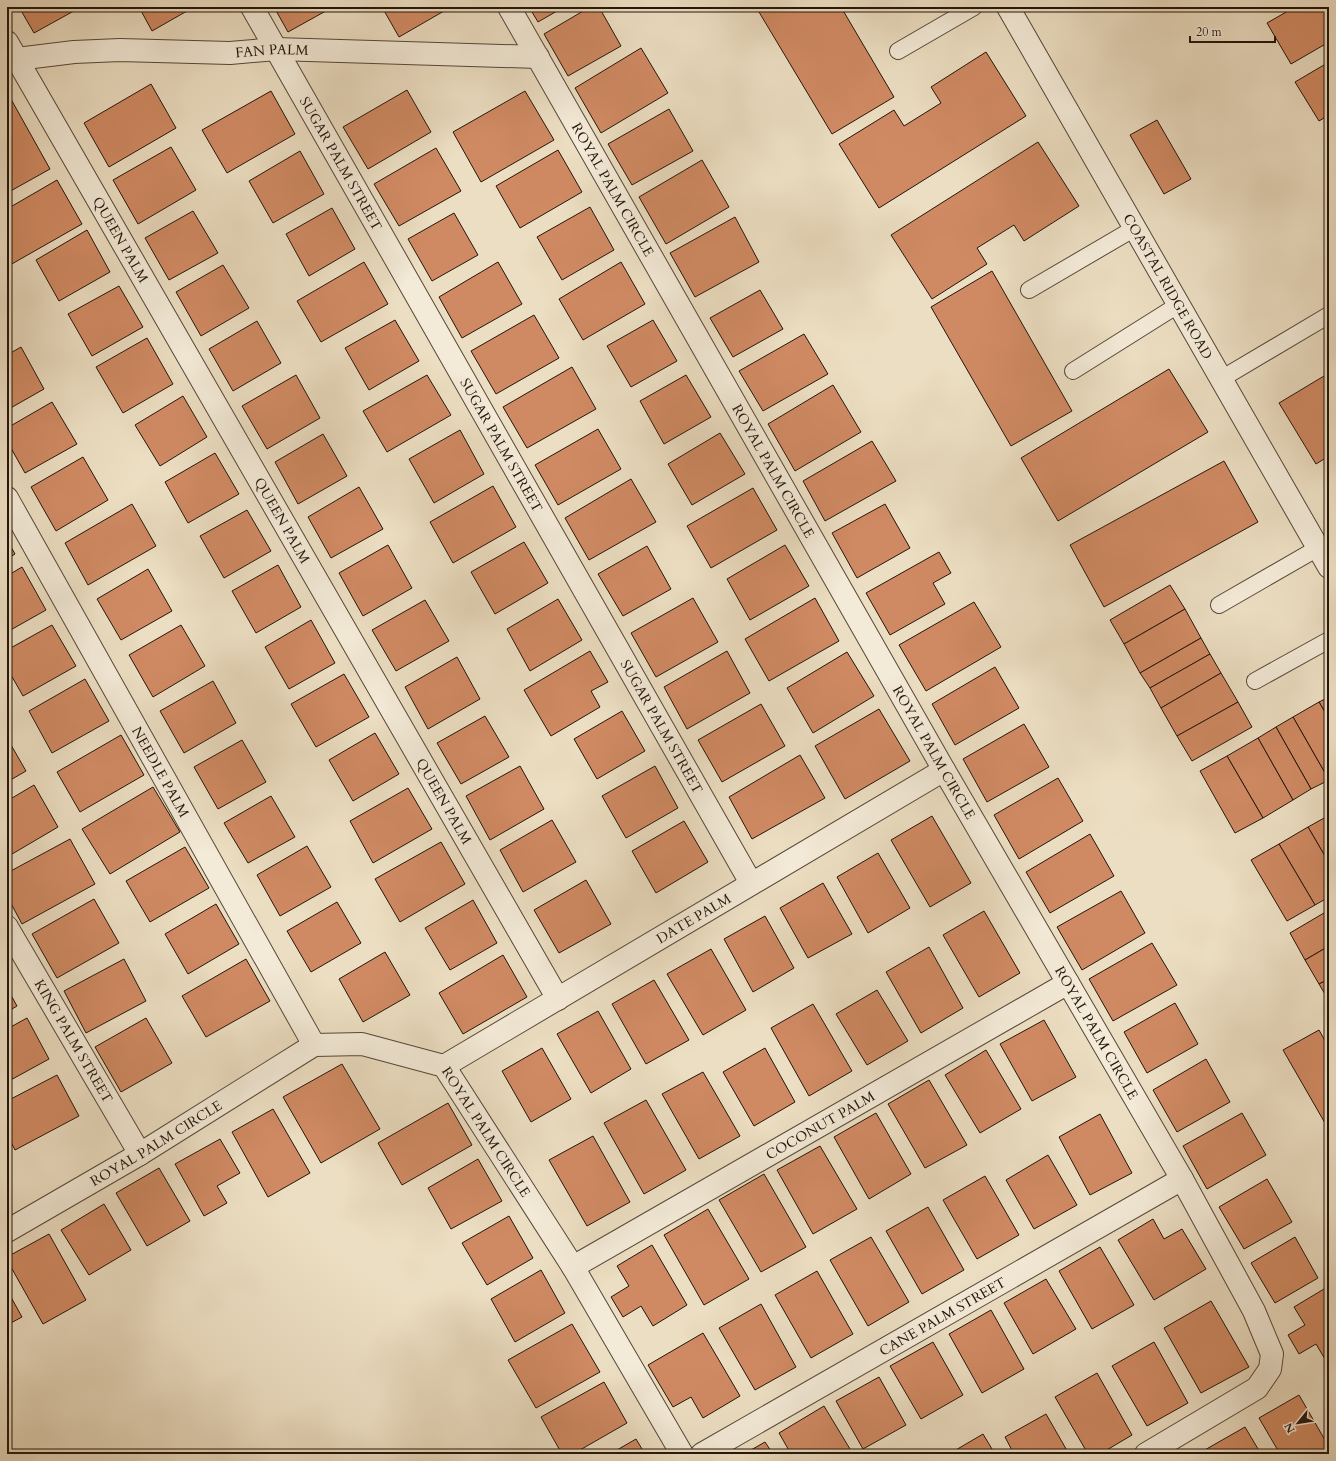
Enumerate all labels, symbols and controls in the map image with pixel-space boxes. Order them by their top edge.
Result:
scale bar [1190,18,1275,44]
text: 20 m [1196,24,1223,40]
street label: FAN PALM [234,39,309,62]
street label: SUGAR PALM STREET [295,93,387,234]
street label: ROYAL PALM CIRCLE [567,119,659,260]
street label: QUEEN PALM [88,193,153,286]
street label: COASTAL RIDGE ROAD [1119,210,1217,363]
street label: SUGAR PALM STREET [456,375,547,515]
street label: ROYAL PALM CIRCLE [728,401,819,542]
street label: QUEEN PALM [250,474,315,567]
street label: SUGAR PALM STREET [616,656,708,797]
street label: ROYAL PALM CIRCLE [888,682,980,823]
street label: NEEDLE PALM [128,723,194,821]
street label: QUEEN PALM [412,755,476,848]
street label: DATE PALM [653,889,735,948]
street label: ROYAL PALM CIRCLE [1051,962,1143,1103]
street label: KING PALM STREET [30,976,117,1106]
street label: ROYAL PALM CIRCLE [437,1063,535,1201]
street label: COCONUT PALM [762,1086,878,1164]
street label: ROYAL PALM CIRCLE [87,1095,226,1190]
street label: CANE PALM STREET [875,1272,1009,1360]
north arrow [1278,1403,1318,1443]
text: N [1281,1419,1299,1436]

